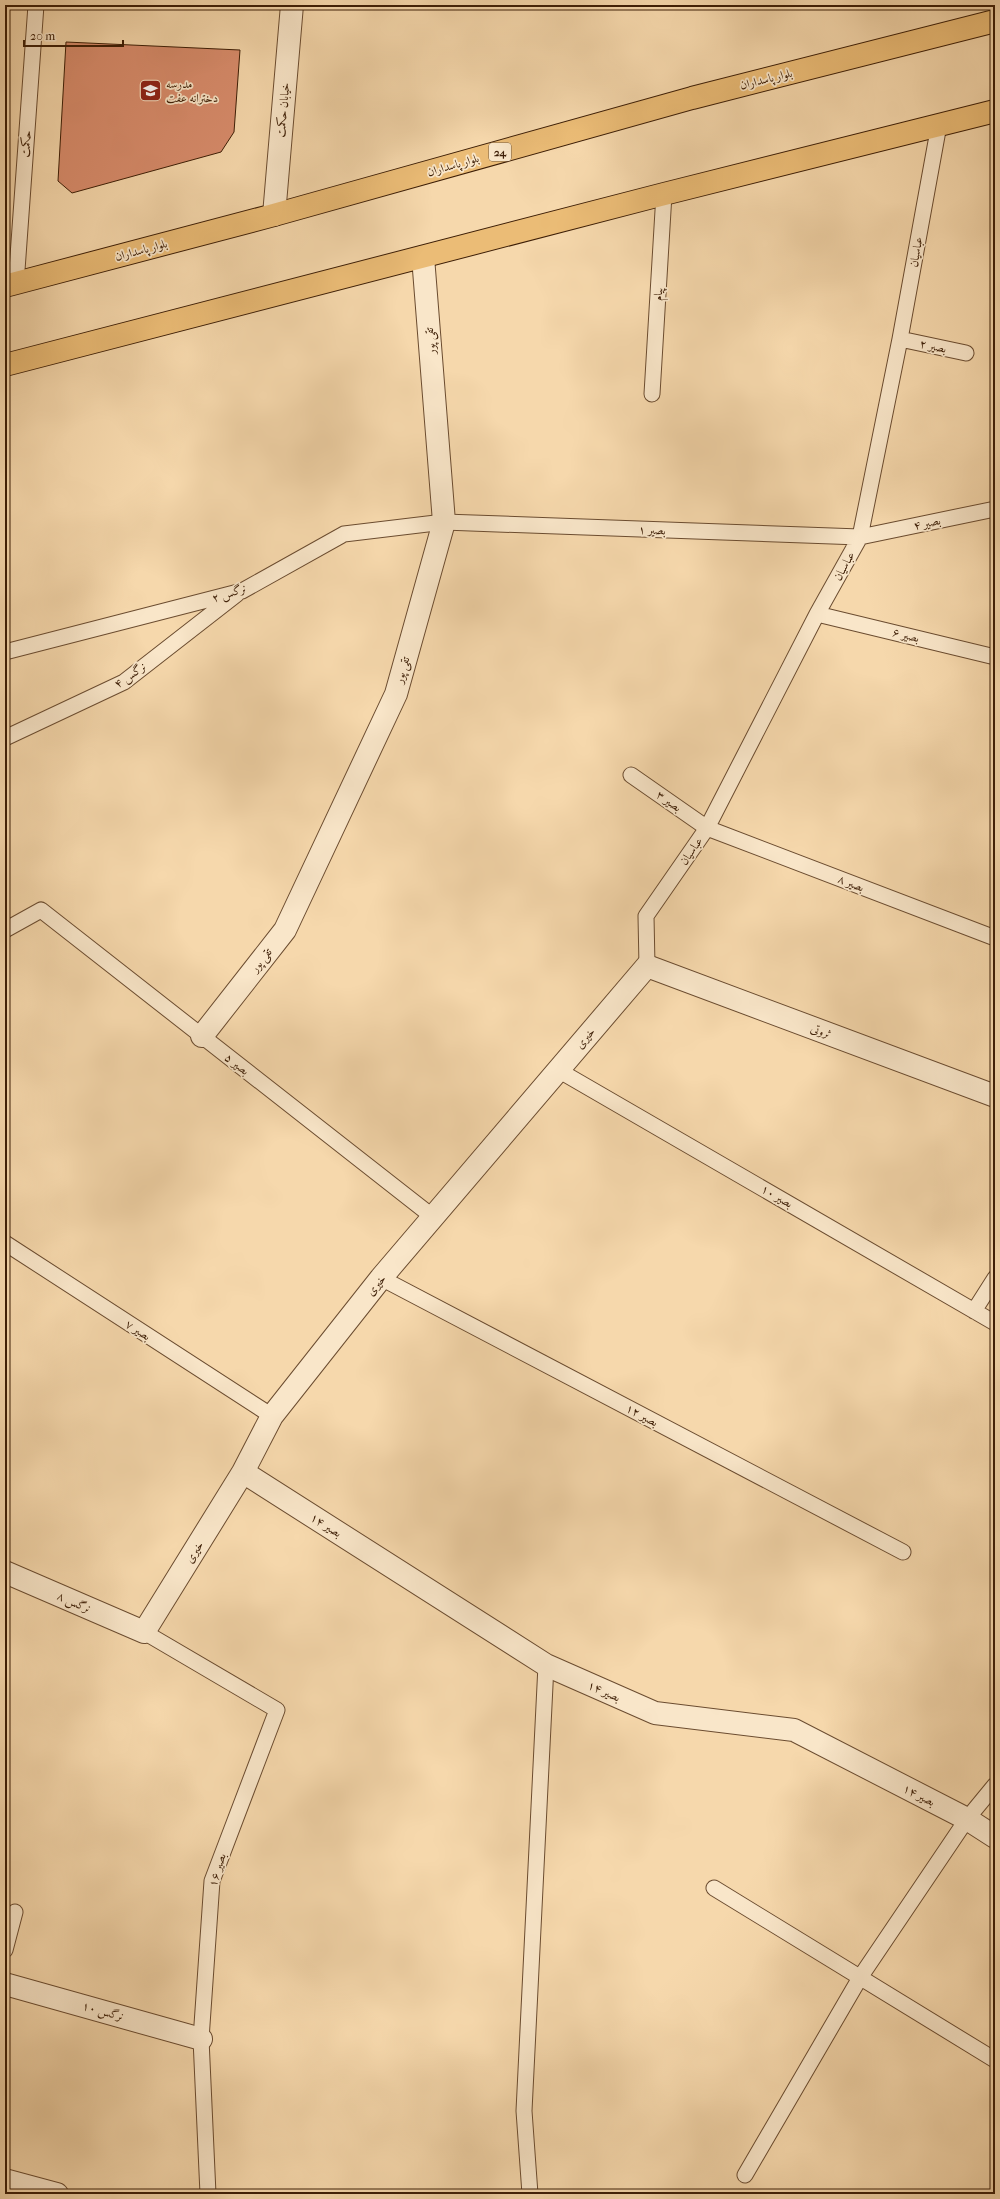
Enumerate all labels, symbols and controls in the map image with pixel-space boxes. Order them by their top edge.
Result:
scale bar [24,22,123,48]
text: 20 m [30,29,55,43]
street label: بلوار پاسداران [738,66,794,94]
place label: مدرسه دخترانه عفت [166,77,218,105]
school or university icon: مدرسه دخترانه عفت [137,78,163,104]
street label: خیابان حکمت [274,82,292,138]
street label: حکمت [18,130,34,158]
road number: 24 [489,143,511,161]
street label: بلوار پاسداران [425,151,481,181]
street label: عباسیان [906,235,926,268]
street label: بلوار پاسداران [113,236,169,266]
street label: پیام [651,287,669,301]
street label: تقی پور [422,326,440,356]
street label: بصیر ۲ [918,336,948,356]
street label: بصیر ۴ [912,513,942,533]
street label: بصیر ۱ [638,523,666,537]
street label: عباسیان [830,549,858,583]
street label: نرگس ۲ [210,581,249,607]
street label: بصیر ۶ [891,625,921,645]
street label: تقی پور [391,654,415,686]
street label: نرگس ۴ [111,659,150,692]
street label: بصیر ۳ [654,787,684,815]
street label: عباسیان [676,834,706,868]
street label: بصیر ۸ [836,872,866,894]
street label: تقی پور [247,945,277,977]
street label: ثروتی [808,1021,833,1042]
street label: خیری [572,1025,598,1051]
street label: بصیر ۵ [222,1050,252,1078]
street label: بصیر ۱۰ [759,1181,795,1211]
street label: خیری [363,1272,389,1298]
street label: بصیر ۷ [123,1317,153,1343]
street label: بصیر ۱۲ [624,1401,660,1429]
street label: بصیر ۱۴ [308,1510,344,1540]
street label: خیری [182,1539,206,1565]
street label: نرگس ۸ [54,1588,93,1617]
street label: بصیر ۱۴ [586,1678,622,1704]
street label: بصیر ۱۴ [901,1781,937,1809]
street label: بصیر ۱۶ [205,1852,229,1888]
street label: نرگس ۱۰ [80,1998,125,2025]

